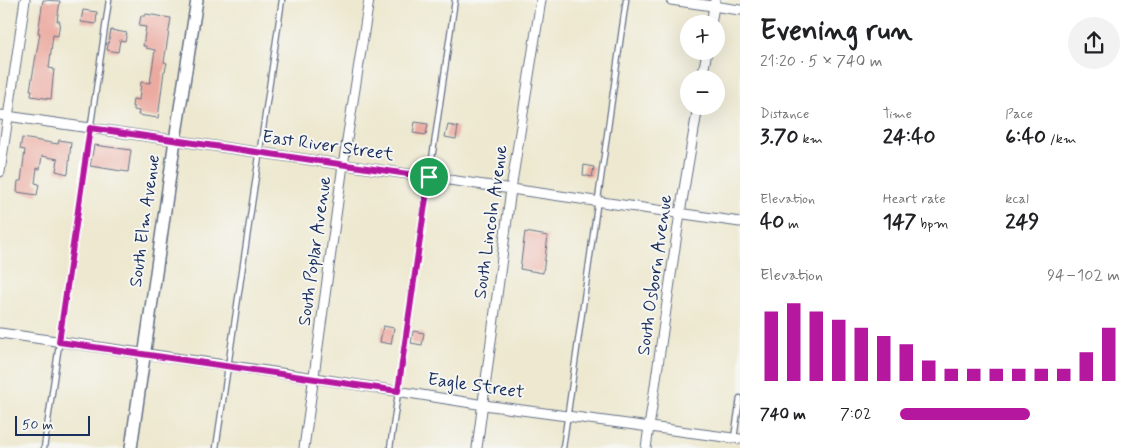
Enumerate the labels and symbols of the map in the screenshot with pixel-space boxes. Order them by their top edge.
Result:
street label: East River Street [261,125,396,167]
street label: South Lincoln Avenue [468,144,514,300]
street label: South Elm Avenue [124,153,166,289]
pin [408,156,450,198]
street label: South Poplar Avenue [293,175,337,327]
street label: South Osborn Avenue [632,193,678,357]
street label: Eagle Street [426,367,526,405]
scale bar [15,413,90,436]

